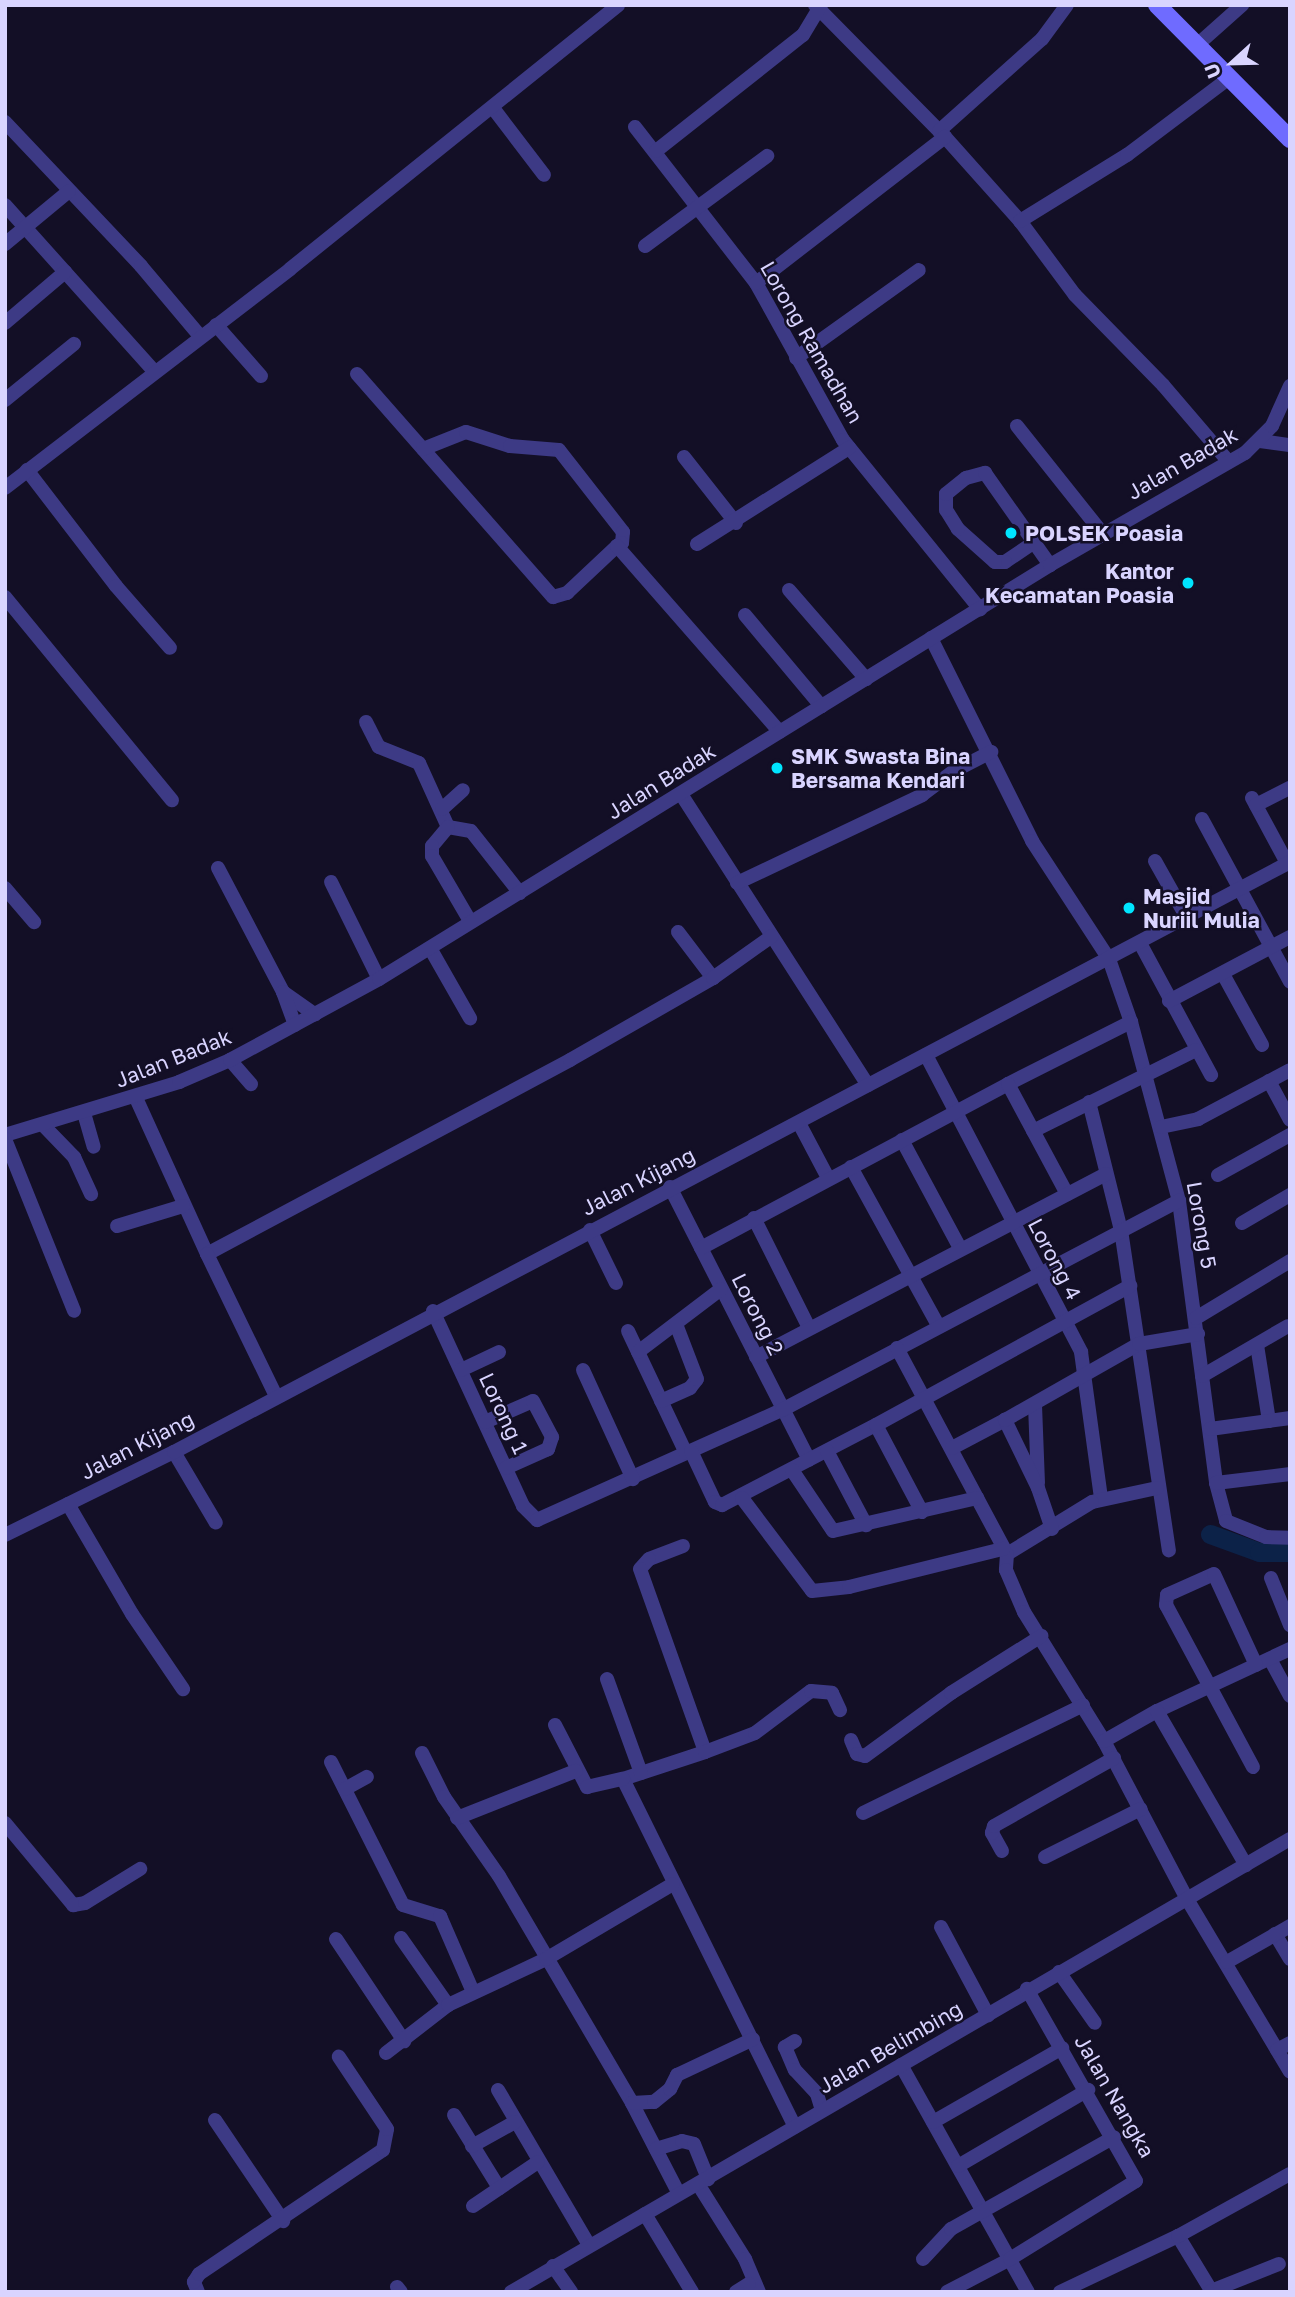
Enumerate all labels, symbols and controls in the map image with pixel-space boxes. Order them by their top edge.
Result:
north arrow [1197,28,1267,98]
text: U [1199,60,1225,82]
street label: Lorong Ramadhan [755,256,869,428]
street label: Jalan Badak [1123,421,1241,505]
place label: POLSEK Poasia [1025,520,1183,546]
marker: POLSEK Poasia [1003,525,1019,541]
place label: Kantor Kecamatan Poasia [985,558,1174,608]
marker: Kantor Kecamatan Poasia [1180,575,1196,591]
street label: Jalan Badak [602,738,720,824]
place label: SMK Swasta Bina Bersama Kendari [791,743,970,793]
marker: SMK Swasta Bina Bersama Kendari [769,760,785,776]
place label: Masjid Nuriil Mulia [1143,883,1260,933]
marker: Masjid Nuriil Mulia [1121,900,1137,916]
street label: Jalan Badak [111,1023,235,1093]
street label: Jalan Kijang [577,1142,699,1220]
street label: Lorong 5 [1182,1179,1222,1271]
street label: Lorong 4 [1023,1214,1087,1304]
street label: Lorong 2 [727,1269,789,1359]
street label: Lorong 1 [474,1369,534,1457]
street label: Jalan Kijang [76,1406,198,1484]
street label: Jalan Belimbing [814,1996,966,2098]
street label: Jalan Nangka [1070,2030,1160,2162]

